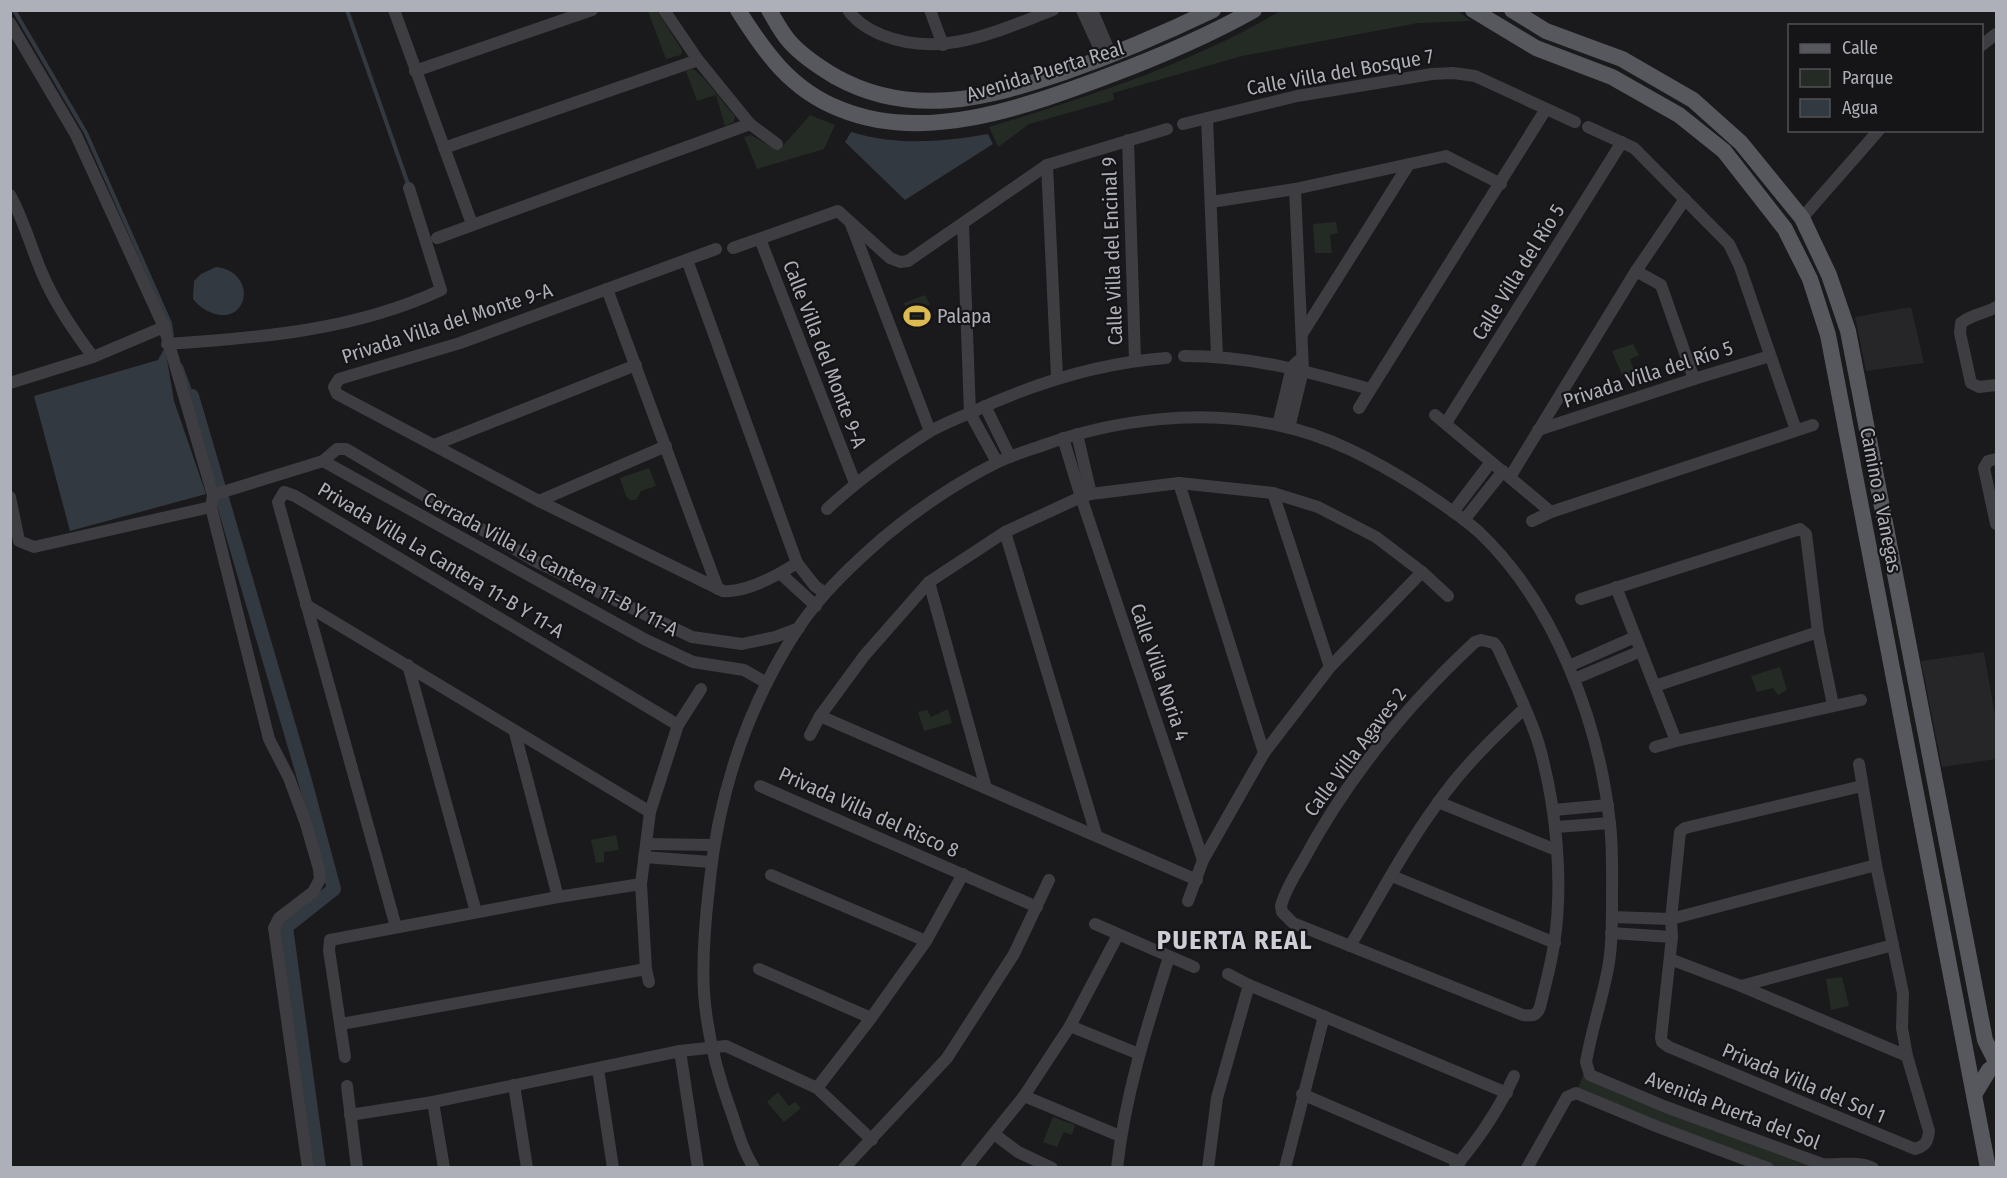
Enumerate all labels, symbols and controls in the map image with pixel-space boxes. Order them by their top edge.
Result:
legend [1788,24,1983,132]
street label: Avenida Puerta Real [963,36,1127,106]
text: Calle [1842,37,1878,59]
street label: Calle Villa del Bosque 7 [1245,44,1435,100]
text: Parque [1842,67,1893,89]
text: Agua [1842,97,1878,119]
street label: Calle Villa del Encinal 9 [1097,156,1127,346]
street label: Calle Villa del Río 5 [1467,200,1569,344]
street label: Calle Villa del Monte 9-A [778,257,872,452]
street label: Privada Villa del Monte 9-A [339,277,556,368]
sports icon: Palapa [902,301,932,331]
place label: Palapa [937,304,991,328]
street label: Privada Villa del Río 5 [1560,335,1736,413]
street label: Camino a Vanegas [1855,425,1907,575]
street label: Privada Villa La Cantera 11-B Y 11-A [314,477,569,643]
street label: Cerrada Villa La Cantera 11-B Y 11-A [420,487,683,642]
street label: Calle Villa Noria 4 [1125,600,1195,744]
street label: Calle Villa Agaves 2 [1299,683,1411,821]
street label: Privada Villa del Risco 8 [775,762,963,862]
district label: PUERTA REAL [1157,925,1313,956]
street label: Privada Villa del Sol 1 [1719,1038,1889,1128]
street label: Avenida Puerta del Sol [1643,1066,1823,1154]

